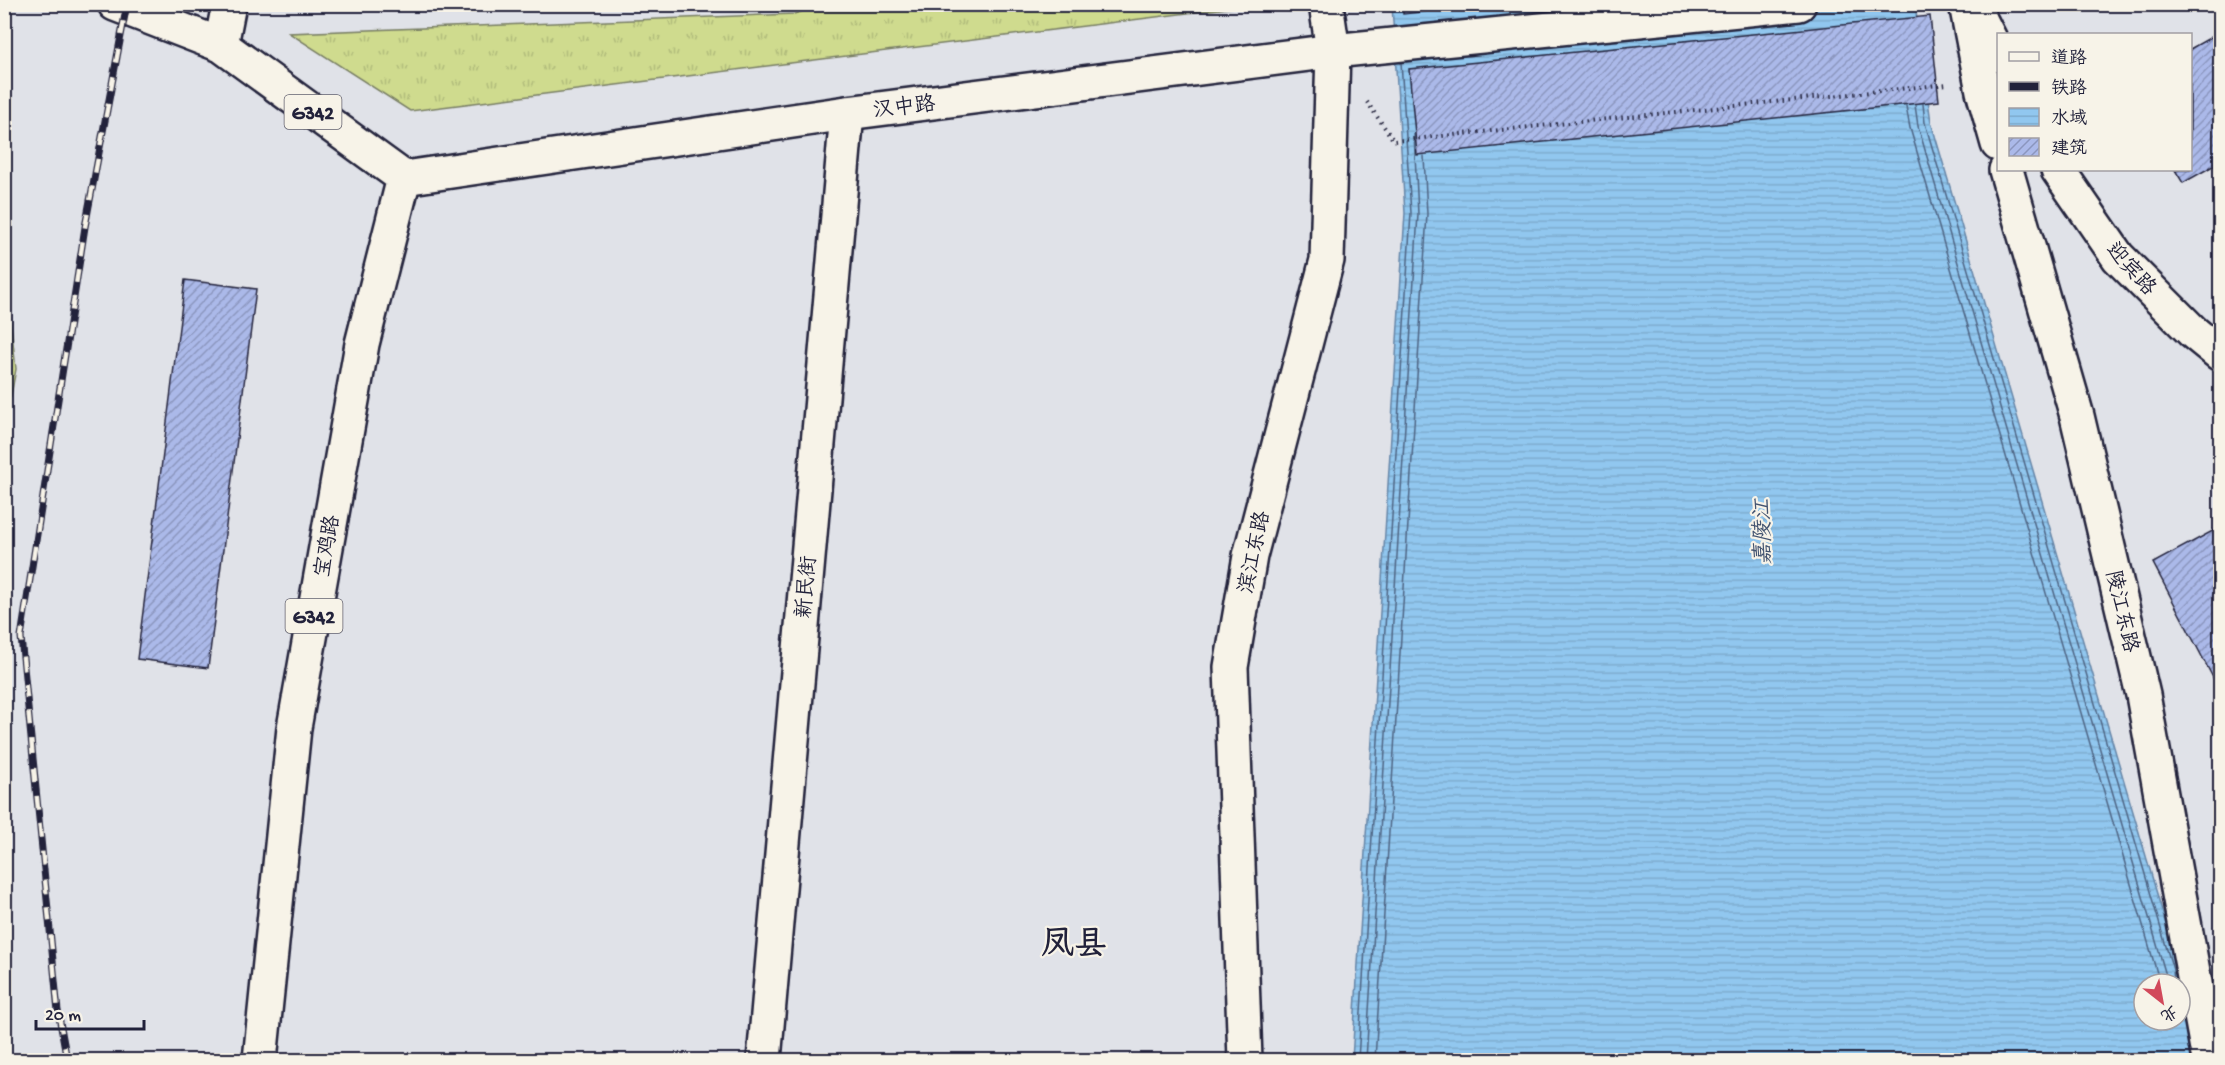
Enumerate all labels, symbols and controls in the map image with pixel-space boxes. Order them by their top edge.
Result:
legend [1997,33,2192,171]
text: 道路 [2051,48,2087,70]
text: 铁路 [2051,78,2087,100]
street label: 汉中路 [871,91,937,126]
road number: G342 [284,95,342,129]
text: 水域 [2051,108,2087,130]
text: 建筑 [2051,138,2087,160]
street label: 迎宾路 [2099,237,2161,302]
water label: 嘉陵江 [1749,498,1779,565]
street label: 滨江东路 [1234,509,1277,596]
street label: 宝鸡路 [310,513,347,580]
street label: 新民街 [792,555,824,620]
street label: 陵江东路 [2098,568,2143,656]
road number: G342 [286,599,342,633]
district label: 凤县 [1041,927,1107,966]
north arrow [2132,972,2192,1032]
scale bar [36,993,144,1031]
text: 北 [2156,1000,2180,1025]
text: 20 m [45,1006,81,1027]

